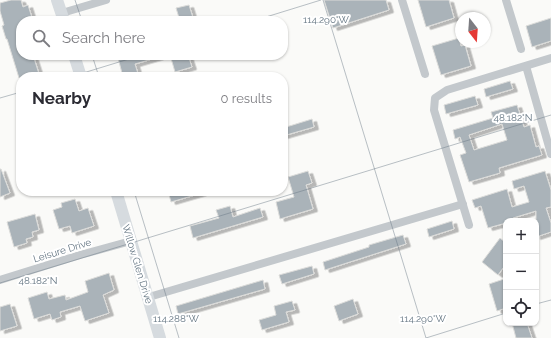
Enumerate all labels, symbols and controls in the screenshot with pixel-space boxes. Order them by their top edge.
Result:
north arrow [455,12,491,48]
text: 114.290°W [303,14,350,25]
search box [16,16,288,60]
icon: search [30,27,52,49]
text: Search here [62,29,145,47]
text: Nearby [32,88,91,108]
text: 0 results [221,91,272,106]
text: 48.182°N [494,112,532,123]
map controls [503,218,539,326]
button: + [503,218,539,254]
street label: Willow Glen Drive [120,223,155,305]
street label: Leisure Drive [32,236,93,265]
button: − [503,254,539,290]
text: 48.182°N [19,275,57,286]
button: locate [503,290,539,326]
text: 114.288°W [153,313,200,324]
text: 114.290°W [400,313,447,324]

